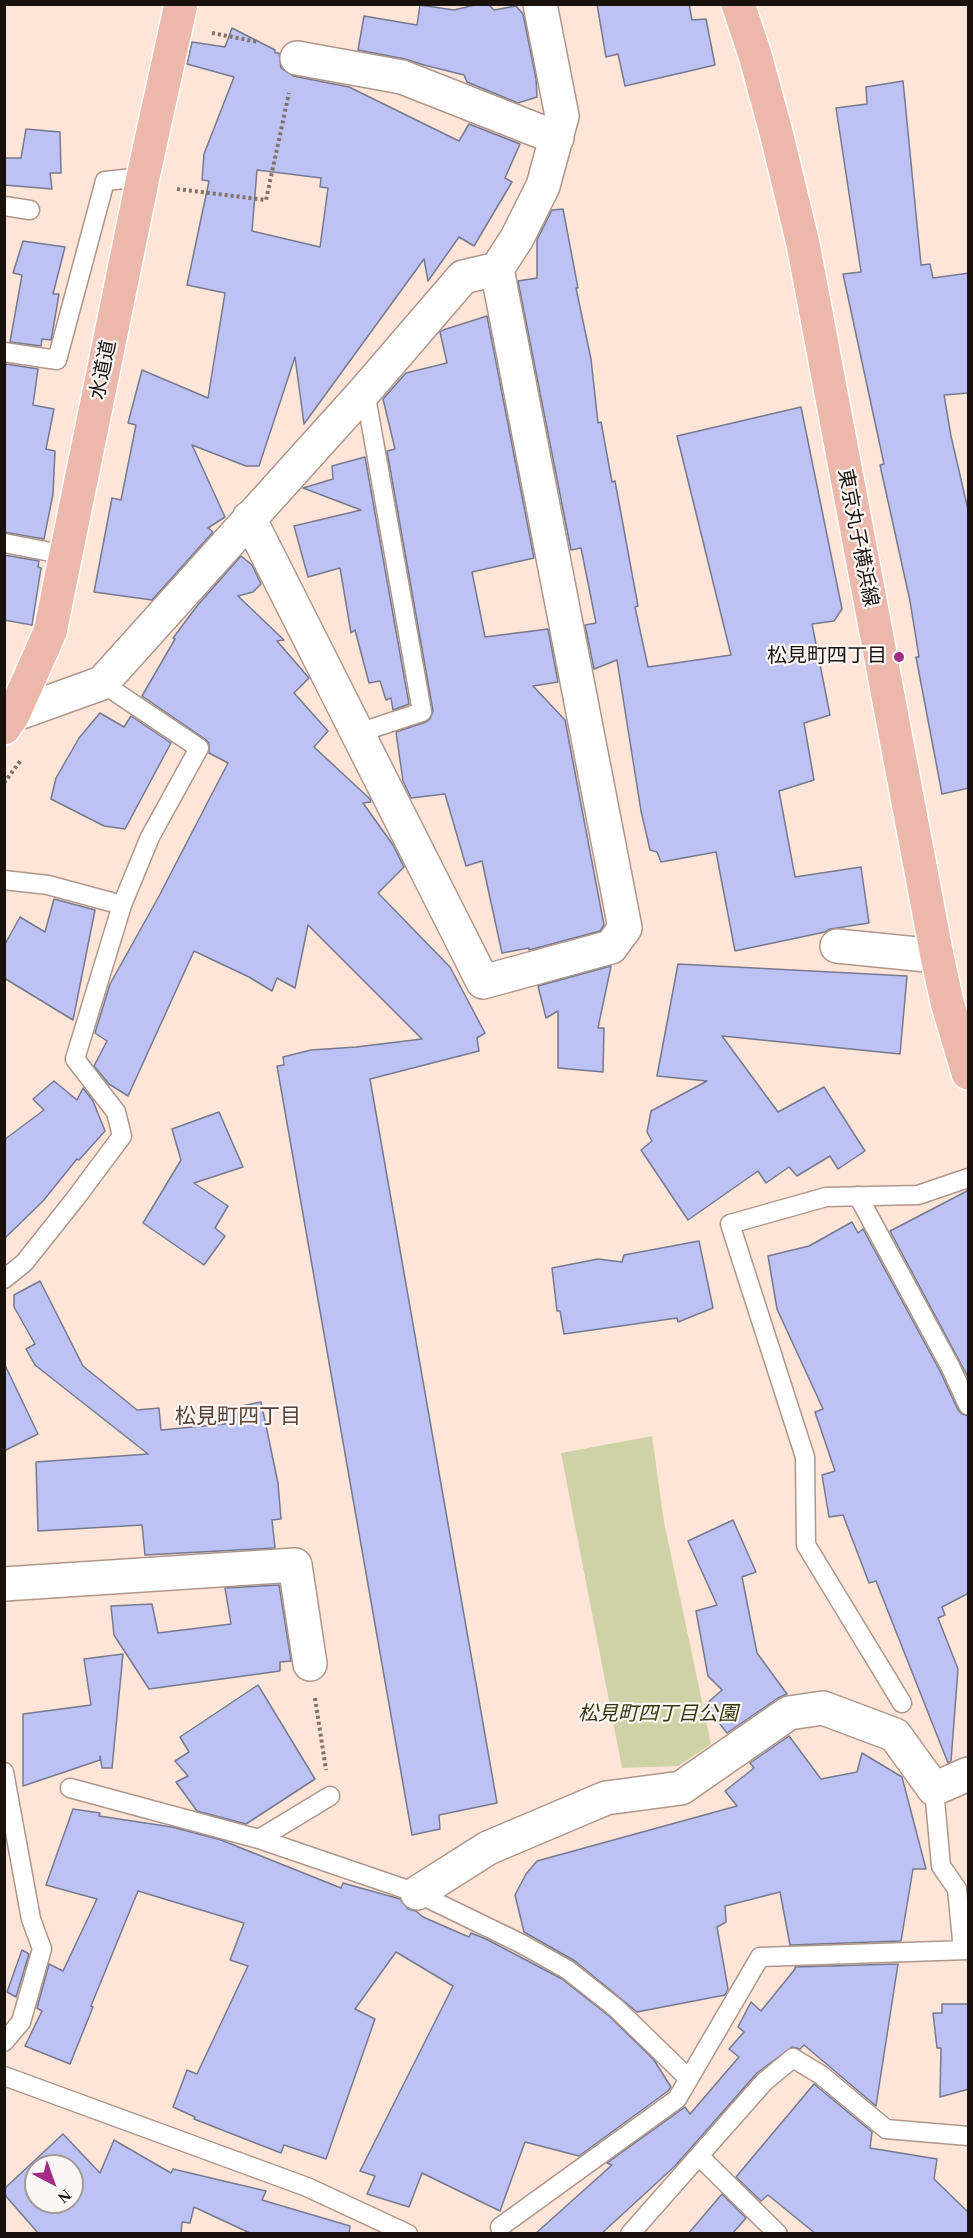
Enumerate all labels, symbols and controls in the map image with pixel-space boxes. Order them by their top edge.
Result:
street label: 水道道 [86,338,122,402]
street label: 東京丸子横浜線 [832,467,882,609]
place label: 松見町四丁目 [767,645,887,669]
marker: 松見町四丁目 [892,650,906,664]
district label: 松見町四丁目 [175,1404,301,1430]
park label: 松見町四丁目公園 [578,1703,738,1727]
north arrow [24,2154,84,2214]
text: N [55,2186,75,2207]

